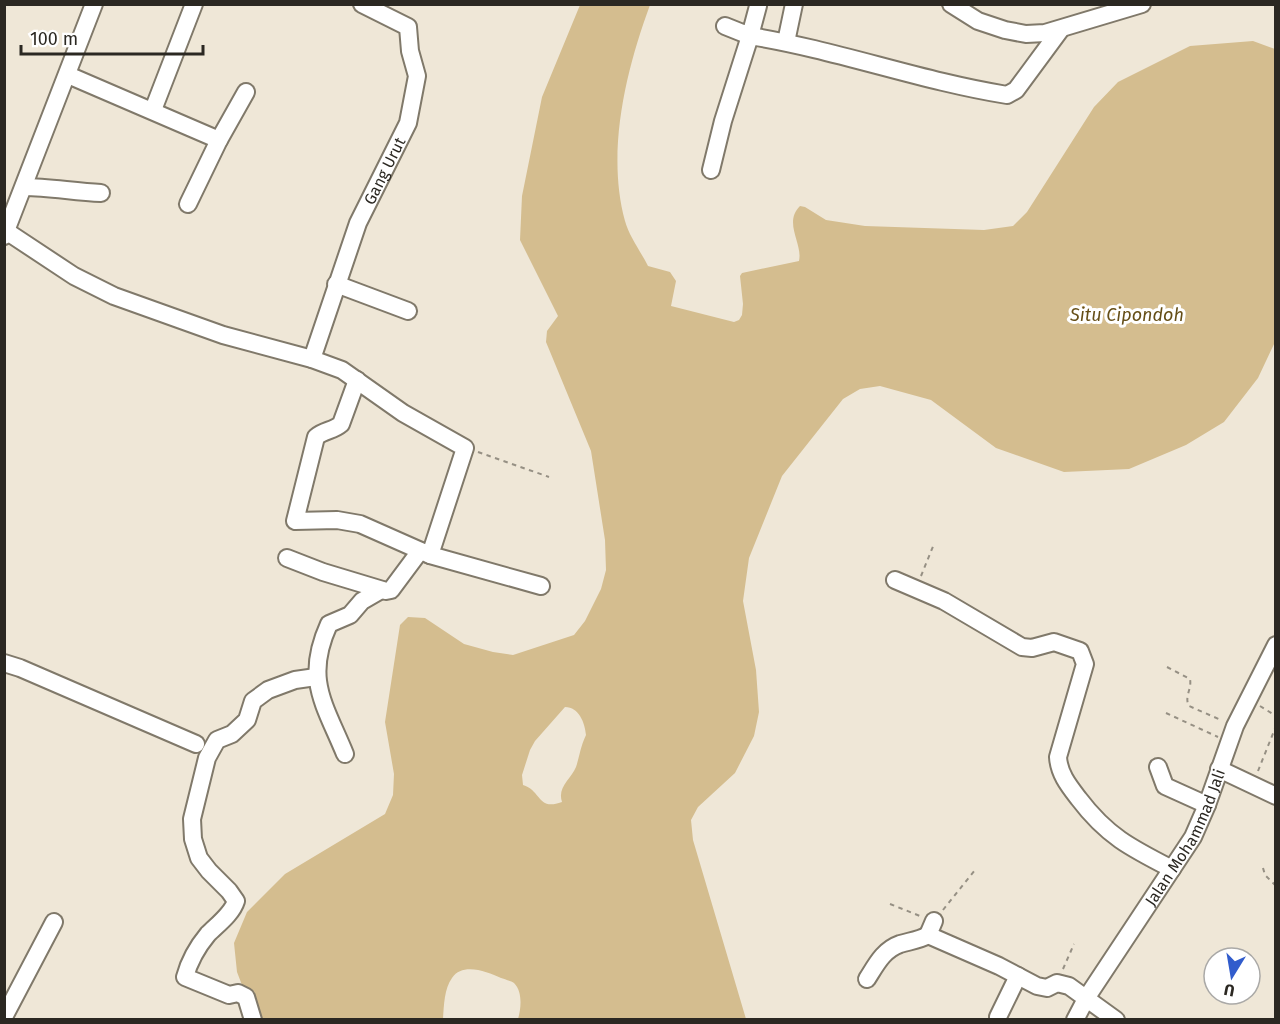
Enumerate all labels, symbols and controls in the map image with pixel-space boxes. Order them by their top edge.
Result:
scale bar [21,18,202,56]
text: 100 m [30,28,78,50]
street label: Gang Urut [360,134,409,208]
water label: Situ Cipondoh [1069,304,1184,326]
street label: Jalan Mohammad Jali [1141,766,1229,910]
north arrow [1202,946,1262,1006]
text: U [1222,980,1236,1001]

